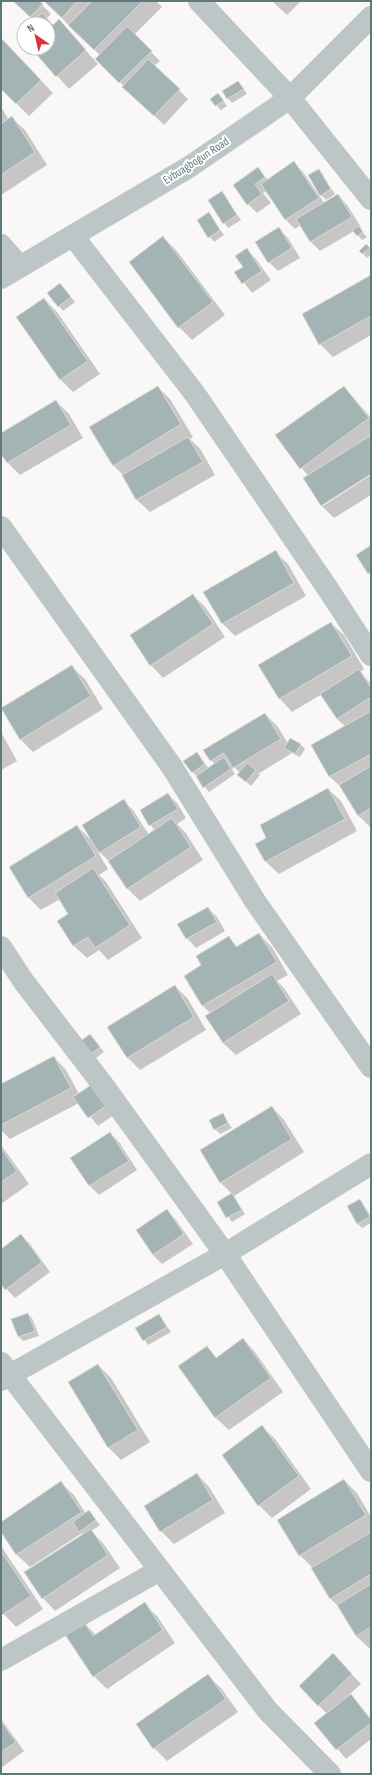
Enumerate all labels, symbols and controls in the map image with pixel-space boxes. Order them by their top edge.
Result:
north arrow [16,16,56,56]
text: N [25,21,37,35]
street label: Evbuagbogun Road [160,134,232,188]

